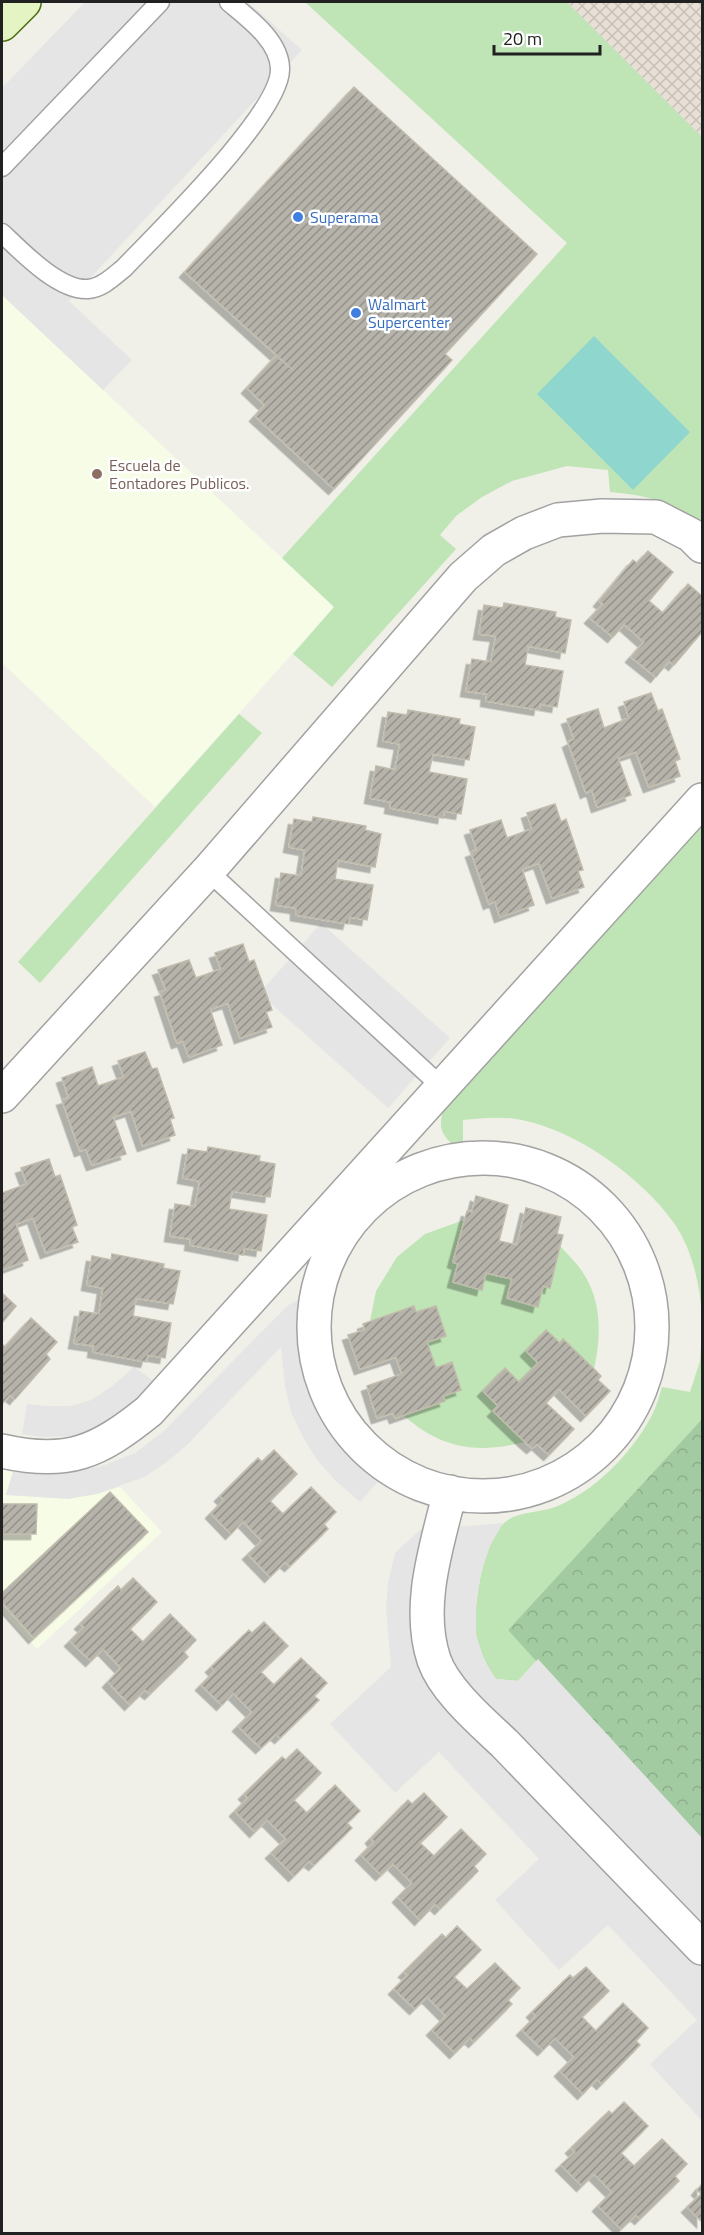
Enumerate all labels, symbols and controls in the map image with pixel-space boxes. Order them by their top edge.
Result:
scale bar [494,18,600,56]
text: 20 m [503,25,542,52]
place label: Superama [310,205,379,229]
marker: Superama [291,210,305,224]
place label: Walmart Supercenter [368,292,450,334]
marker: Walmart Supercenter [349,306,363,320]
place label: Escuela de Eontadores Publicos. [109,453,249,495]
marker: Escuela de Eontadores Publicos. [90,467,104,481]

